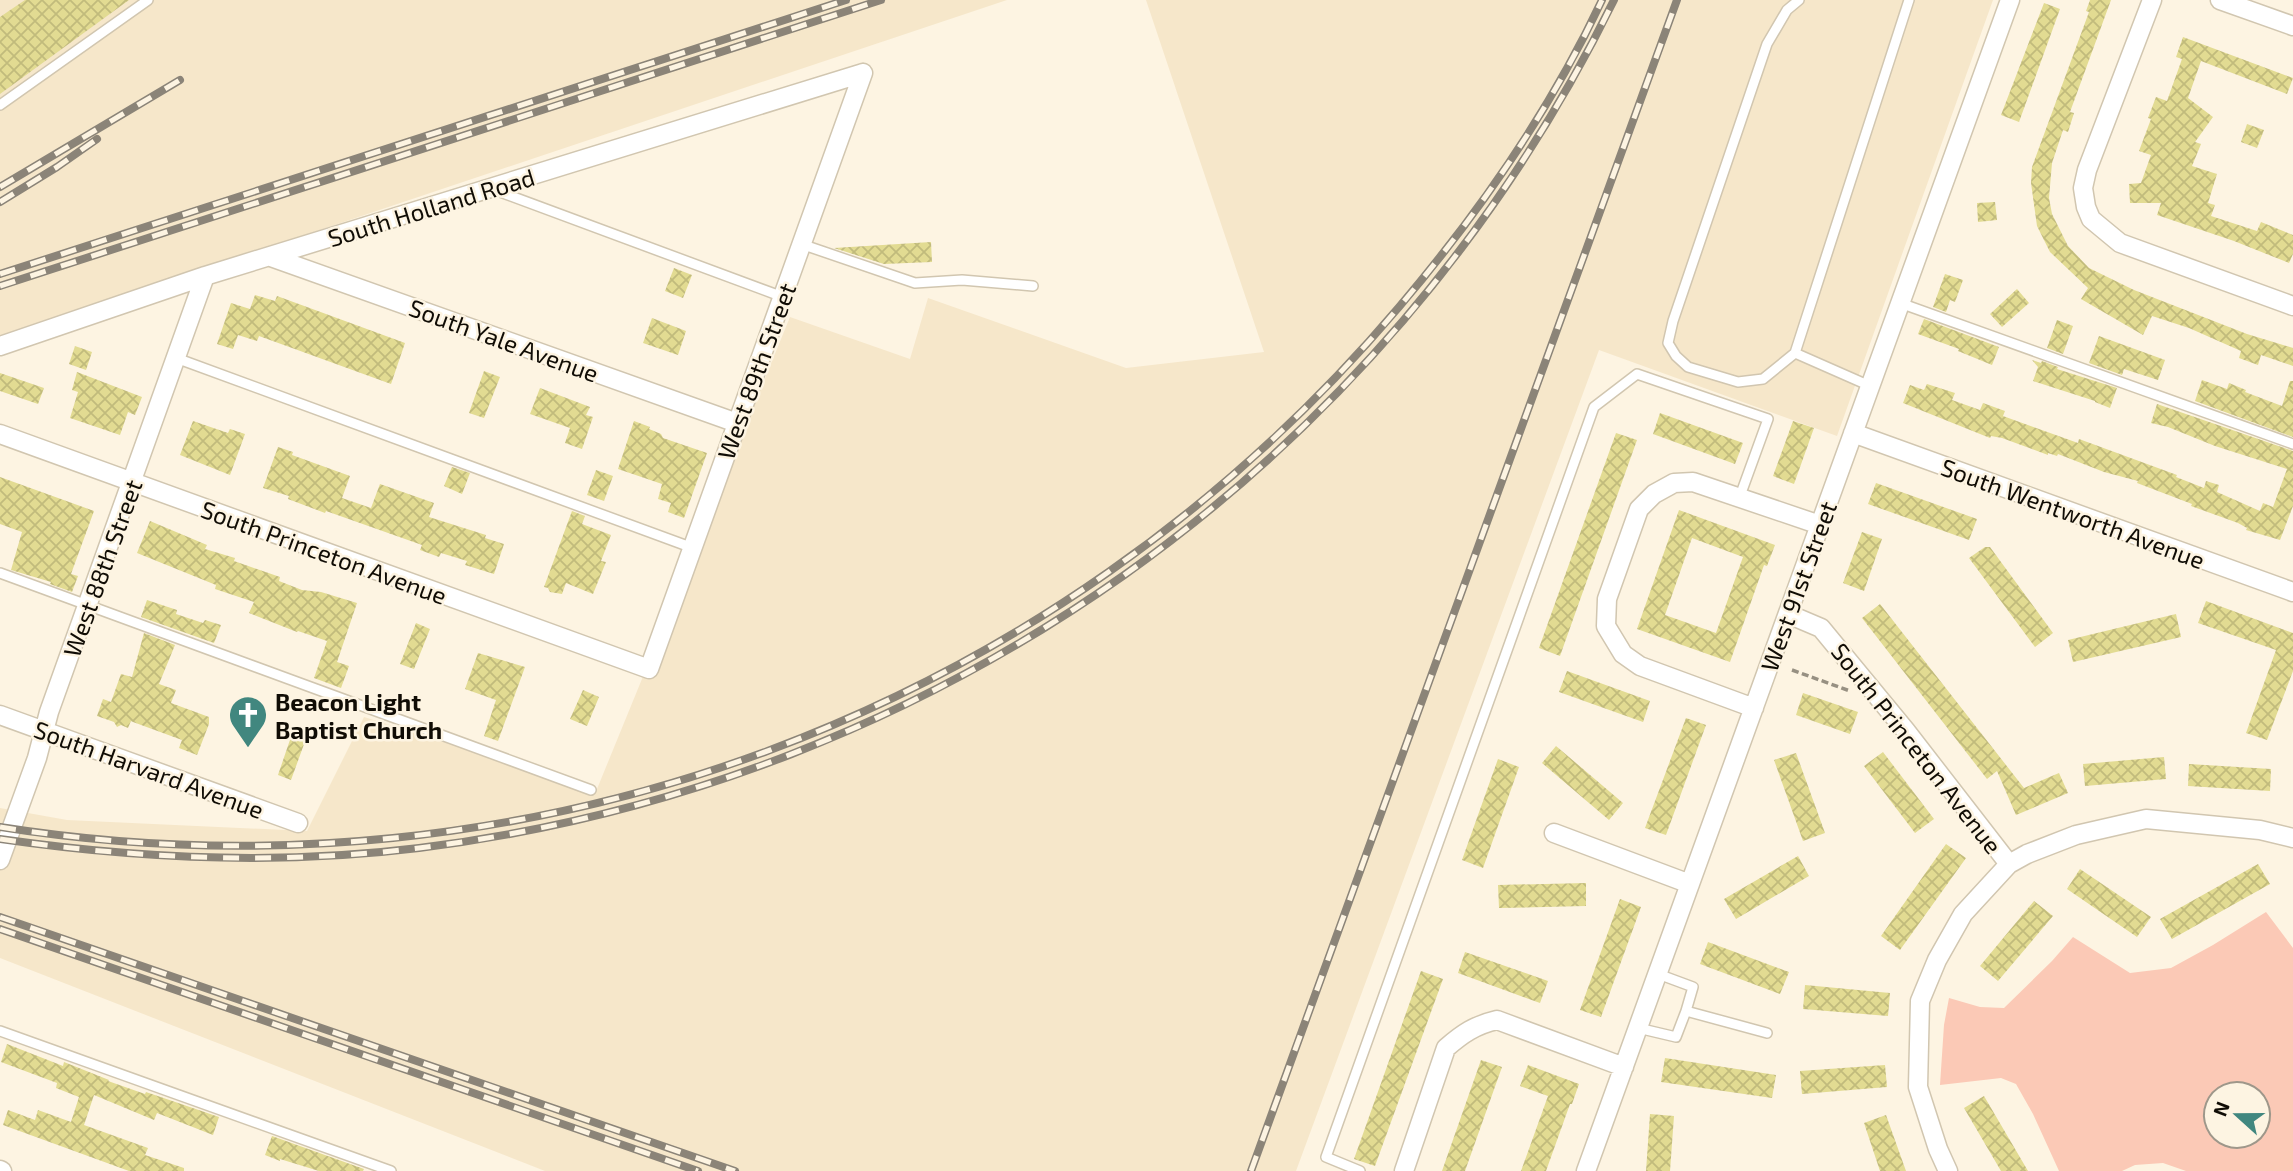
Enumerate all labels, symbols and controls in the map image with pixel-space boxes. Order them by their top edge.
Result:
street label: South Holland Road [324,162,538,252]
street label: West 89th Street [711,279,801,463]
street label: South Yale Avenue [405,292,603,388]
street label: South Wentworth Avenue [1937,452,2209,574]
street label: West 88th Street [57,476,147,660]
street label: South Princeton Avenue [197,494,451,610]
street label: West 91st Street [1754,497,1842,675]
street label: South Princeton Avenue [1826,637,2008,859]
place label: Beacon Light Baptist Church [275,687,442,744]
church icon: Beacon Light Baptist Church [227,694,269,749]
street label: South Harvard Avenue [30,714,268,824]
north arrow [2202,1080,2272,1150]
text: N [2207,1098,2234,1119]

